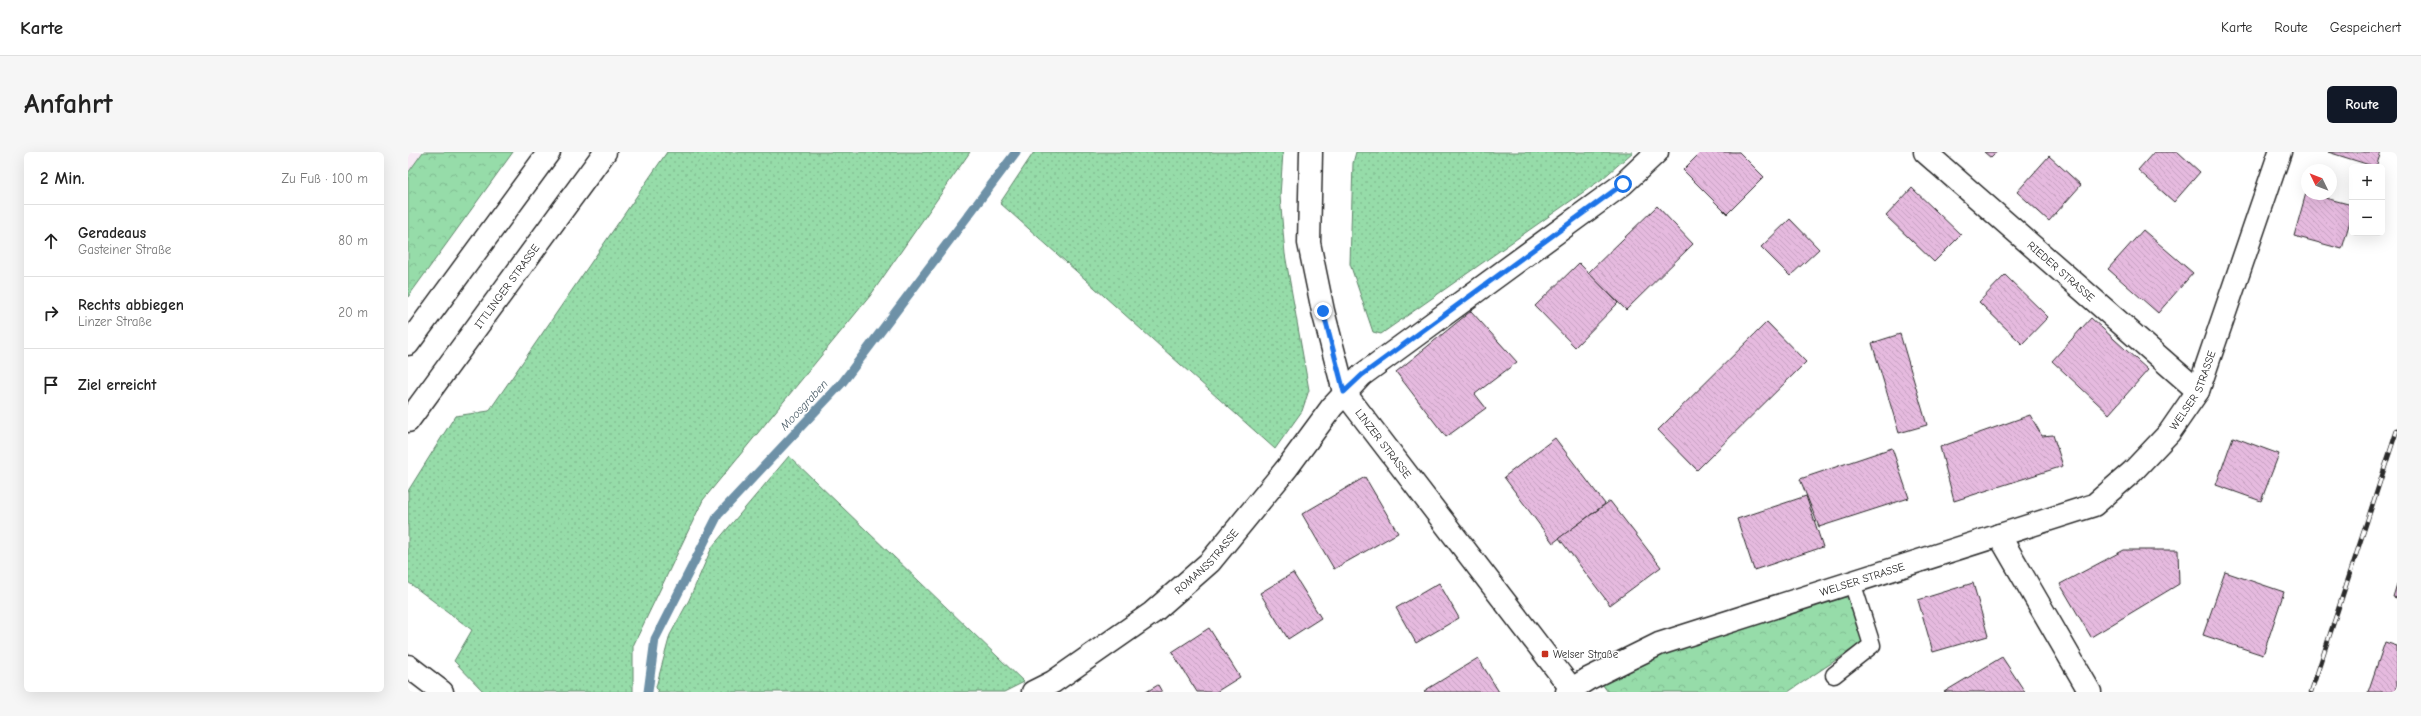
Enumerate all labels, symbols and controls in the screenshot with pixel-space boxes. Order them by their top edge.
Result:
text: Karte [20,17,63,39]
text: Karte [2221,19,2252,36]
text: Route [2274,19,2308,36]
text: Gespeichert [2330,19,2401,36]
button: Route [2327,86,2397,123]
text: Anfahrt [24,88,113,120]
north arrow [2301,164,2337,200]
map controls [2349,164,2385,236]
button: + [2349,164,2385,200]
text: 2 Min. [40,169,85,188]
text: Zu Fuß · 100 m [281,171,368,186]
route start [1614,175,1632,193]
button: − [2349,200,2385,236]
text: Geradeaus [78,224,146,242]
icon: ahead [40,230,62,252]
text: 80 m [338,233,368,248]
street label: RIEDER STRASSE [2025,238,2098,304]
street label: ITTLINGER STRASSE [471,241,542,331]
text: Gasteiner Straße [78,242,171,257]
text: Rechts abbiegen [78,296,184,314]
icon: right [40,302,62,324]
route end [1314,302,1332,320]
text: 20 m [338,305,368,320]
text: Linzer Straße [78,314,152,329]
street label: WELSER STRASSE [2167,348,2218,432]
icon: arrive [40,374,62,396]
text: Ziel erreicht [78,376,156,394]
water label: Moosgraben [776,377,831,434]
street label: LINZER STRASSE [1353,406,1414,481]
street label: ROMANSSTRASSE [1172,526,1241,597]
street label: WELSER STRASSE [1818,559,1906,599]
place label: Welser Straße [1553,648,1619,661]
marker: Welser Straße [1540,649,1550,659]

